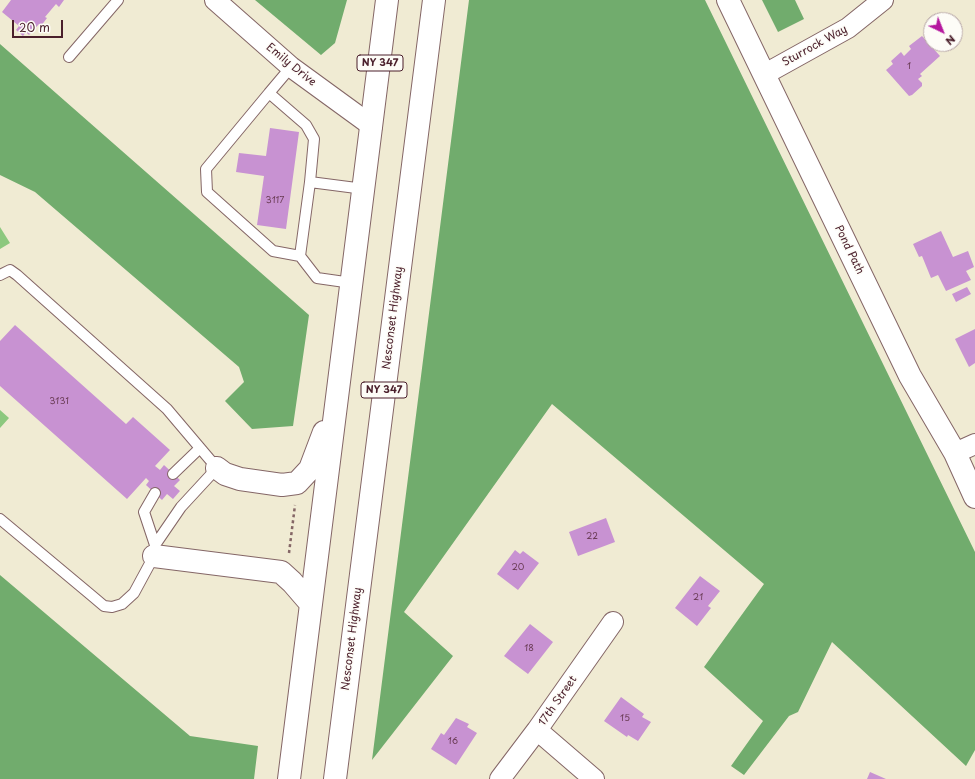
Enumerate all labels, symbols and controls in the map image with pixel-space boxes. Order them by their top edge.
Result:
scale bar [14,12,65,38]
north arrow [923,12,963,52]
text: 20 m [19,18,50,36]
street label: Sturrock Way [780,23,850,69]
text: N [942,31,960,50]
street label: Emily Drive [263,41,319,89]
road number: NY 347 [357,55,403,71]
house number: 1 [907,62,911,72]
house number: 3117 [266,196,284,206]
street label: Pond Path [831,223,867,277]
street label: Nesconset Highway [380,266,406,370]
road number: NY 347 [361,382,407,398]
house number: 3131 [49,397,69,407]
house number: 22 [586,532,598,542]
house number: 20 [512,563,524,573]
street label: Nesconset Highway [339,587,365,691]
house number: 21 [693,593,703,603]
house number: 18 [524,644,534,654]
street label: 17th Street [536,673,580,729]
house number: 15 [620,714,630,724]
house number: 16 [448,737,458,747]

